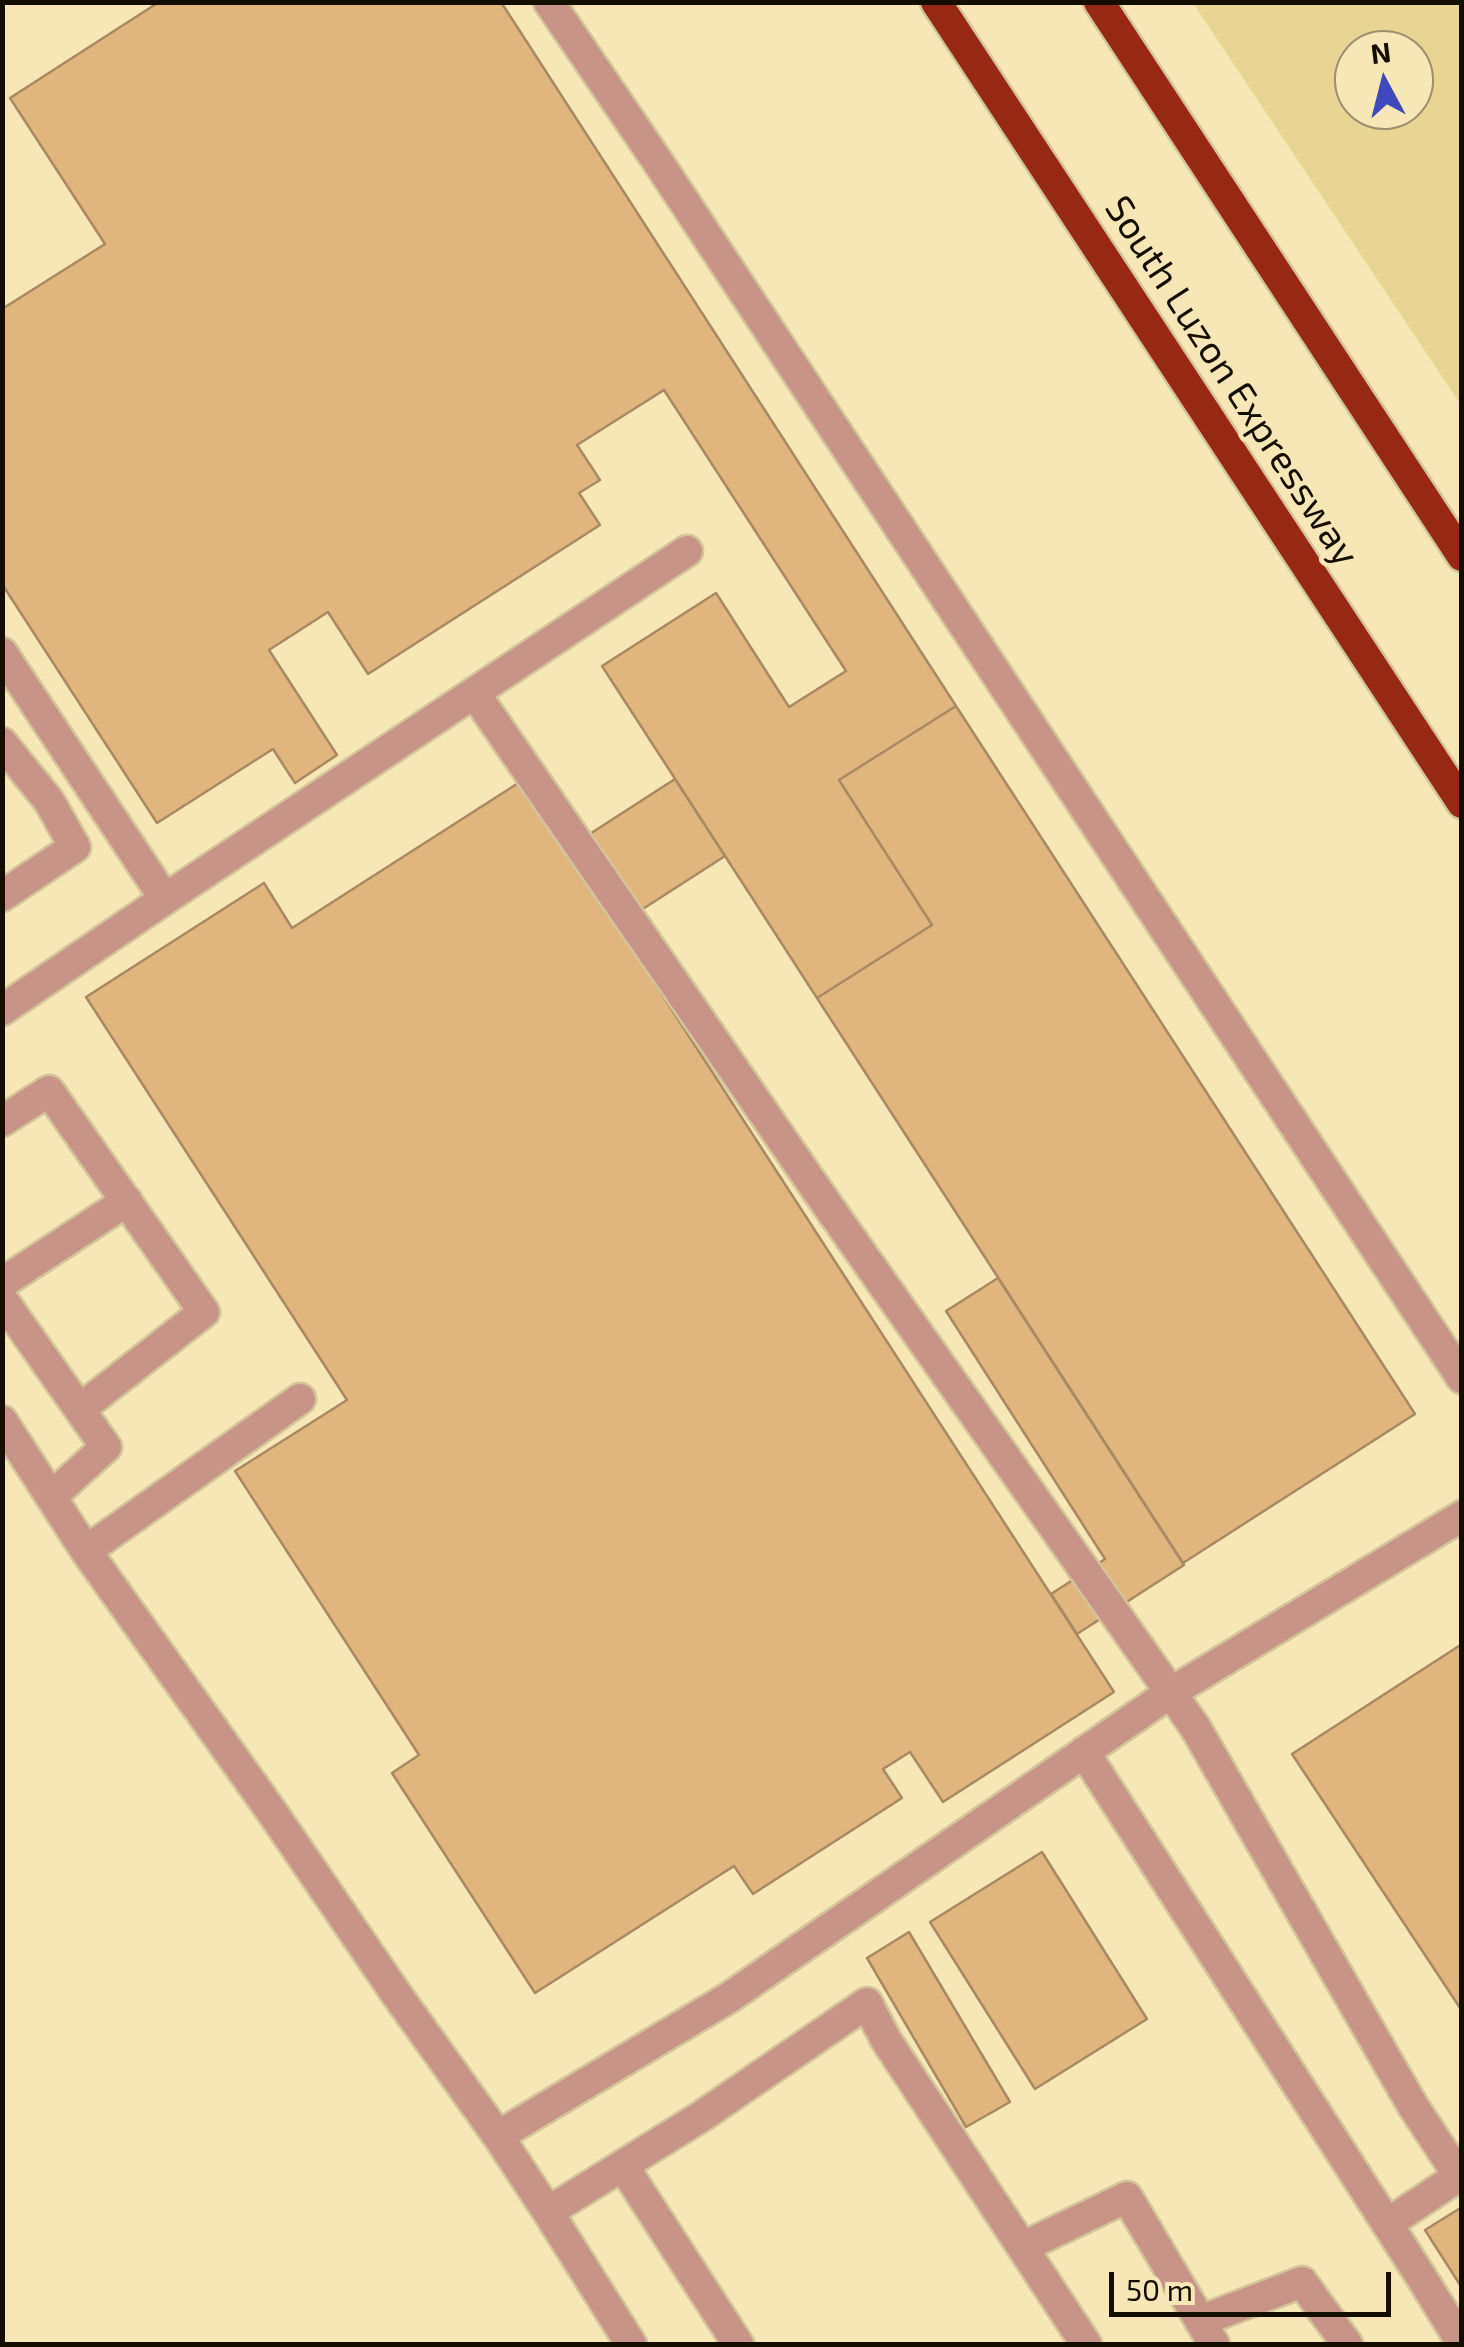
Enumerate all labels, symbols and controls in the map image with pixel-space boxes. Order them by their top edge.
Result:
north arrow [1334,30,1434,130]
text: N [1368,34,1393,70]
street label: South Luzon Expressway [1095,188,1369,574]
scale bar [1114,2252,1396,2314]
text: 50 m [1126,2271,1193,2307]

